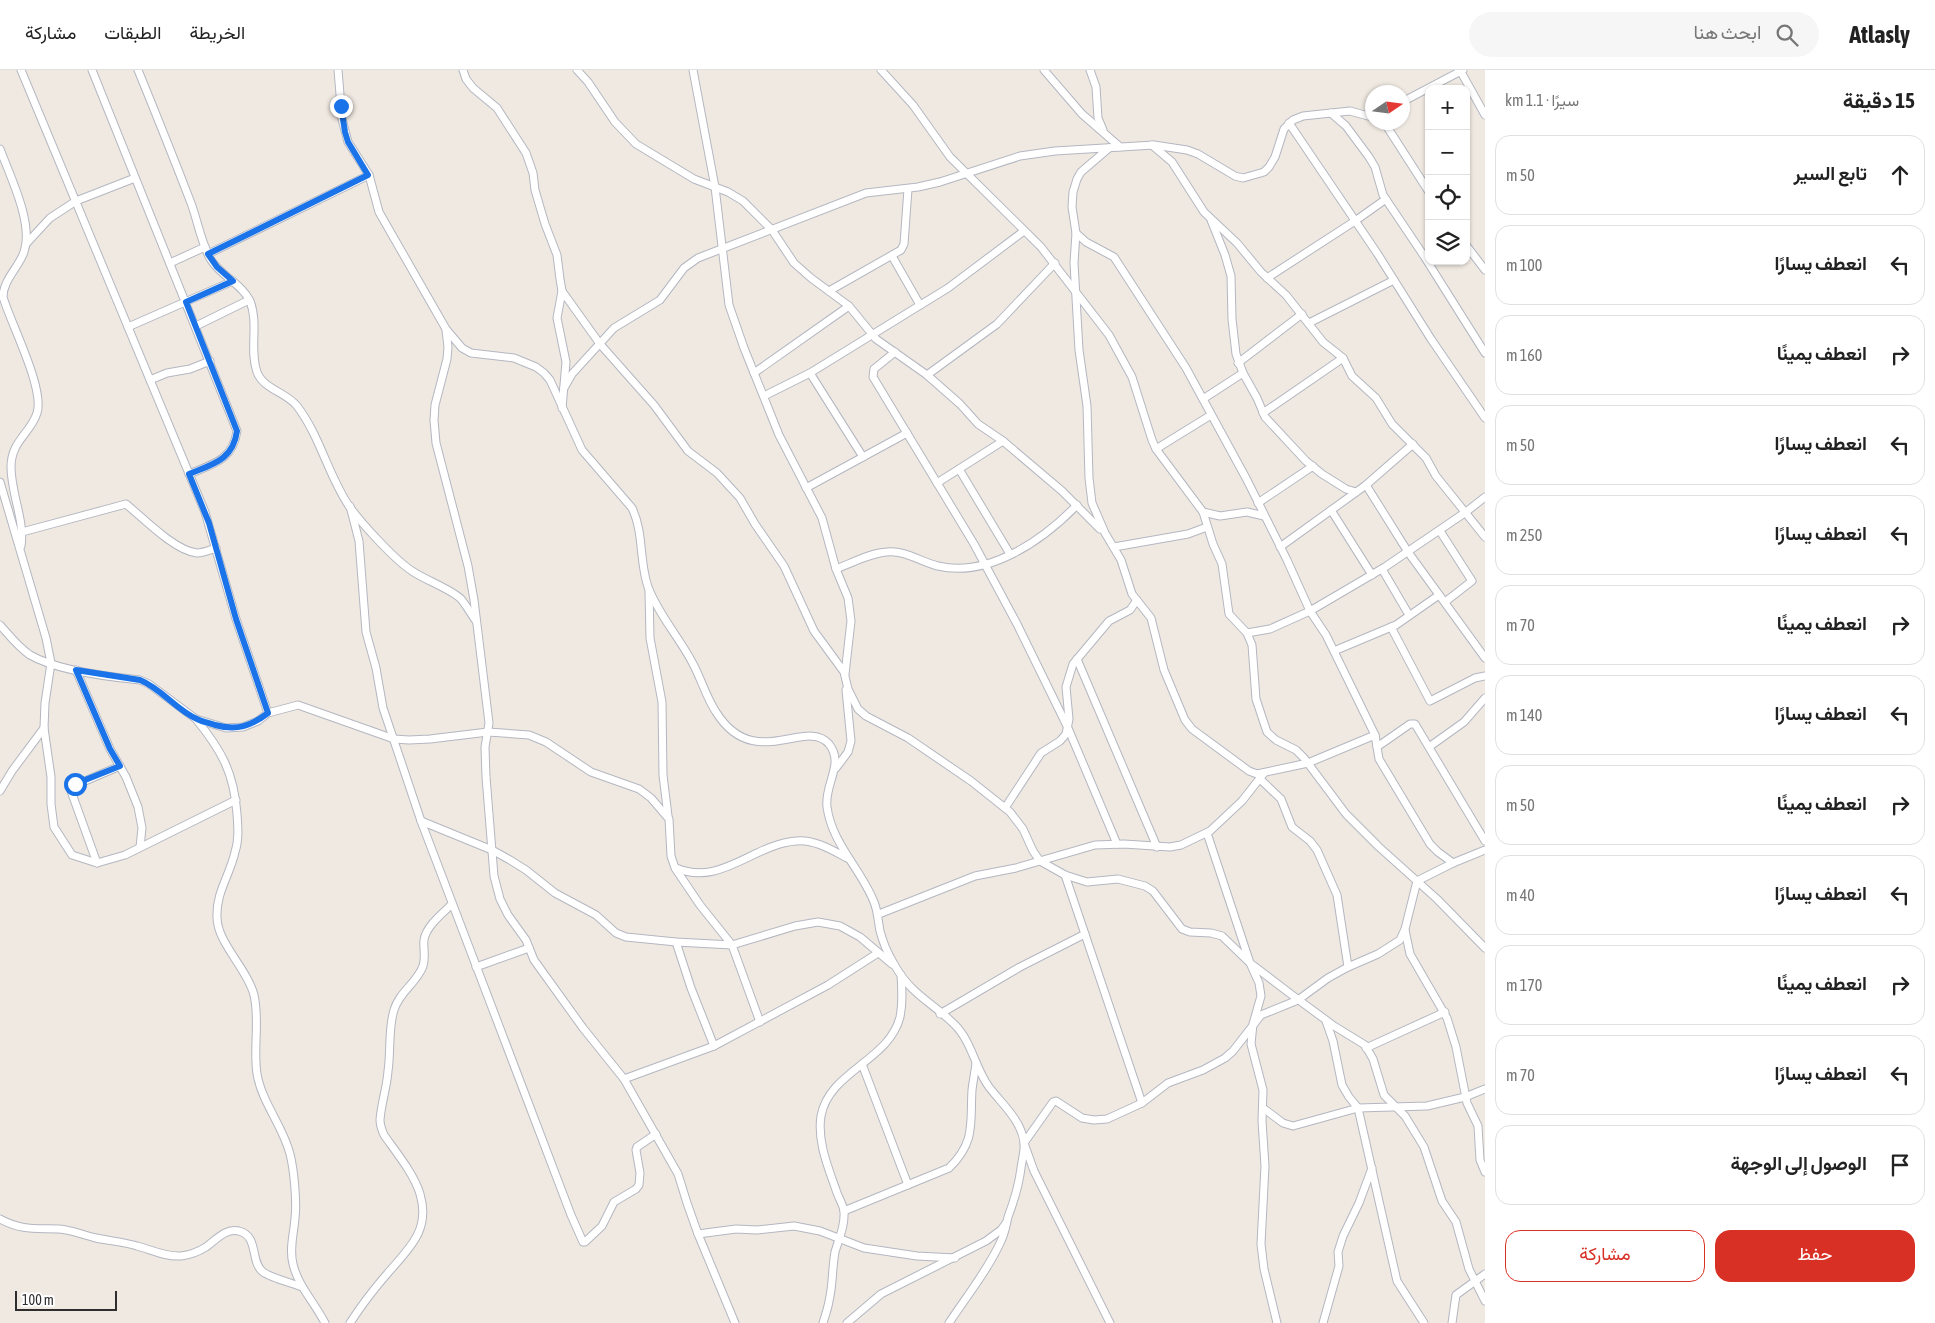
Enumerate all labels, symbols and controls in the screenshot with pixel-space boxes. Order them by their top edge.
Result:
search box [1469,12,1819,57]
text: ابحث هنا [1694,21,1761,43]
icon: search [1773,21,1801,49]
text: Atlasly [1849,21,1910,48]
text: مشاركة [25,22,76,43]
text: الطبقات [104,22,161,43]
text: الخريطة [189,22,245,43]
north arrow [1365,85,1410,130]
map controls [1425,85,1470,265]
button: + [1425,85,1470,130]
text: 15 دقيقة [1843,88,1915,112]
text: سيرًا · 1.1 km [1505,91,1579,109]
route end [330,95,353,118]
button: − [1425,130,1470,175]
icon: ahead [1886,161,1914,189]
text: تابع السير [1794,162,1867,184]
text: 50 m [1506,166,1535,184]
button: locate [1425,175,1470,220]
button: layers [1425,220,1470,265]
icon: left [1886,251,1914,279]
text: انعطف يسارًا [1774,252,1867,274]
text: 100 m [1506,256,1542,274]
icon: right [1886,341,1914,369]
text: انعطف يمينًا [1777,342,1867,364]
text: 160 m [1506,346,1542,364]
icon: left [1886,431,1914,459]
text: انعطف يسارًا [1774,432,1867,454]
text: 50 m [1506,436,1535,454]
icon: left [1886,521,1914,549]
text: انعطف يسارًا [1774,522,1867,544]
text: 250 m [1506,526,1542,544]
icon: right [1886,611,1914,639]
text: انعطف يمينًا [1777,612,1867,634]
text: 70 m [1506,616,1535,634]
icon: left [1886,701,1914,729]
text: انعطف يسارًا [1774,702,1867,724]
text: 140 m [1506,706,1542,724]
route start [64,773,87,796]
icon: right [1886,791,1914,819]
text: انعطف يمينًا [1777,792,1867,814]
text: 50 m [1506,796,1535,814]
icon: left [1886,881,1914,909]
text: انعطف يسارًا [1774,882,1867,904]
text: 40 m [1506,886,1535,904]
icon: right [1886,971,1914,999]
text: انعطف يمينًا [1777,972,1867,994]
text: 170 m [1506,976,1542,994]
icon: left [1886,1061,1914,1089]
text: انعطف يسارًا [1774,1062,1867,1084]
text: 70 m [1506,1066,1535,1084]
icon: arrive [1886,1151,1914,1179]
text: الوصول إلى الوجهة [1730,1152,1867,1174]
button: مشاركة [1505,1230,1705,1282]
button: حفظ [1715,1230,1915,1282]
scale bar [15,1288,118,1311]
text: 100 m [22,1292,54,1308]

